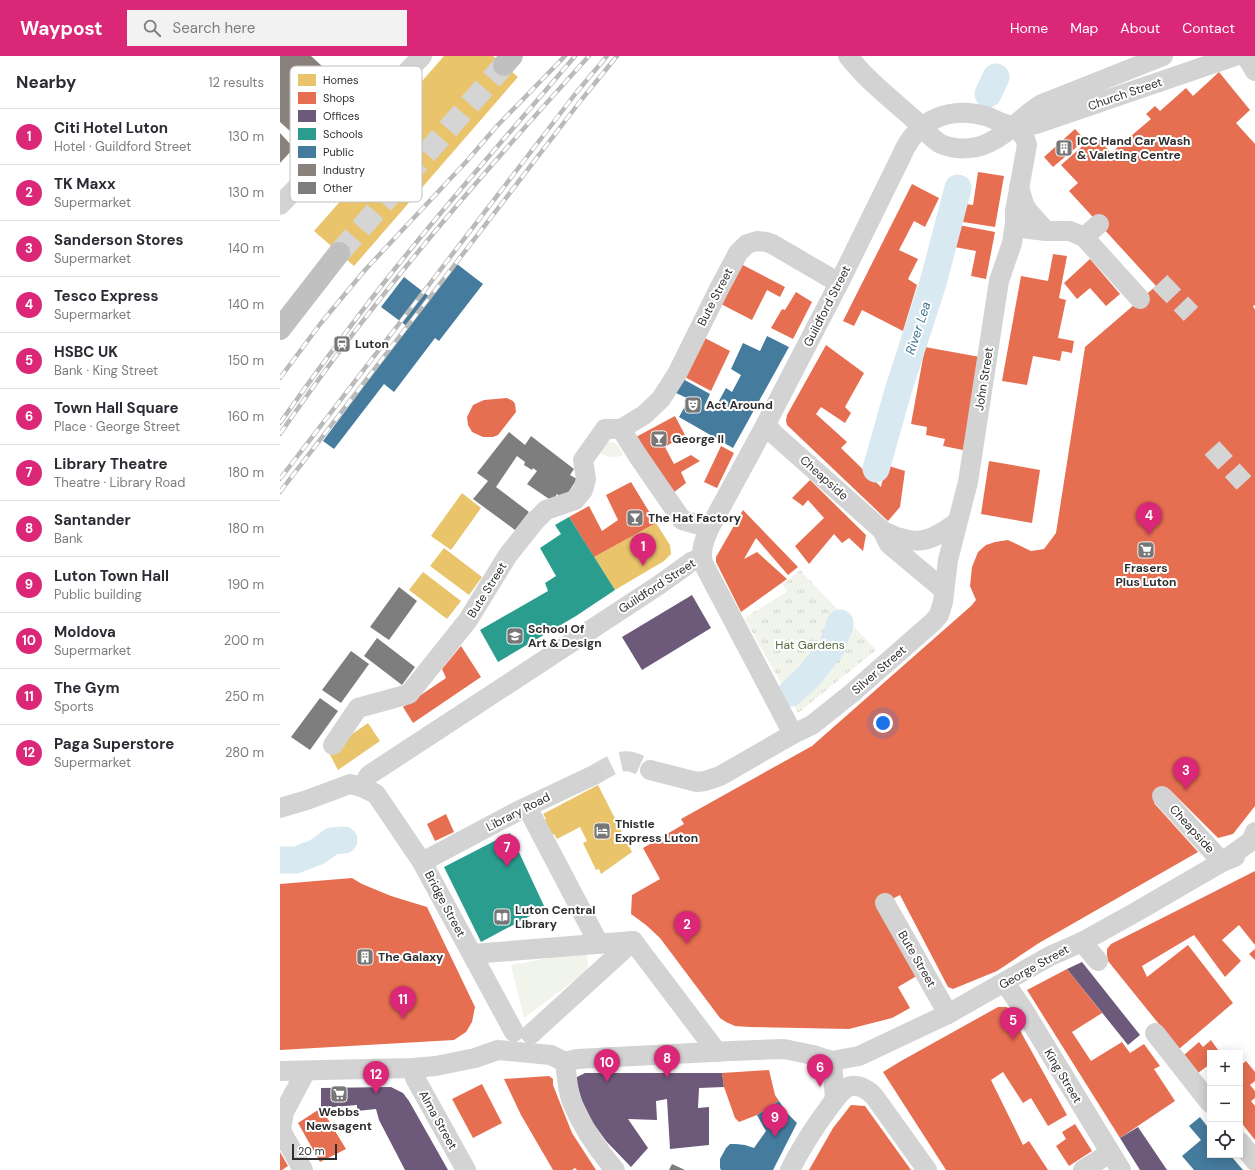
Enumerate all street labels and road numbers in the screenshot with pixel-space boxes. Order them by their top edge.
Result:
street label: Church Street [1086,74,1165,114]
street label: Guildford Street [800,262,854,349]
street label: Bute Street [694,265,736,329]
street label: John Street [971,346,997,412]
street label: Cheapside [796,452,852,504]
street label: Guildford Street [615,555,699,617]
street label: Bute Street [464,559,511,621]
street label: Silver Street [848,642,910,698]
street label: Library Road [483,789,553,835]
street label: Cheapside [1166,801,1218,857]
street label: Bridge Street [421,868,469,940]
street label: Bute Street [894,928,940,990]
street label: George Street [996,941,1072,993]
street label: King Street [1041,1046,1086,1106]
street label: Alma Street [415,1088,461,1153]

